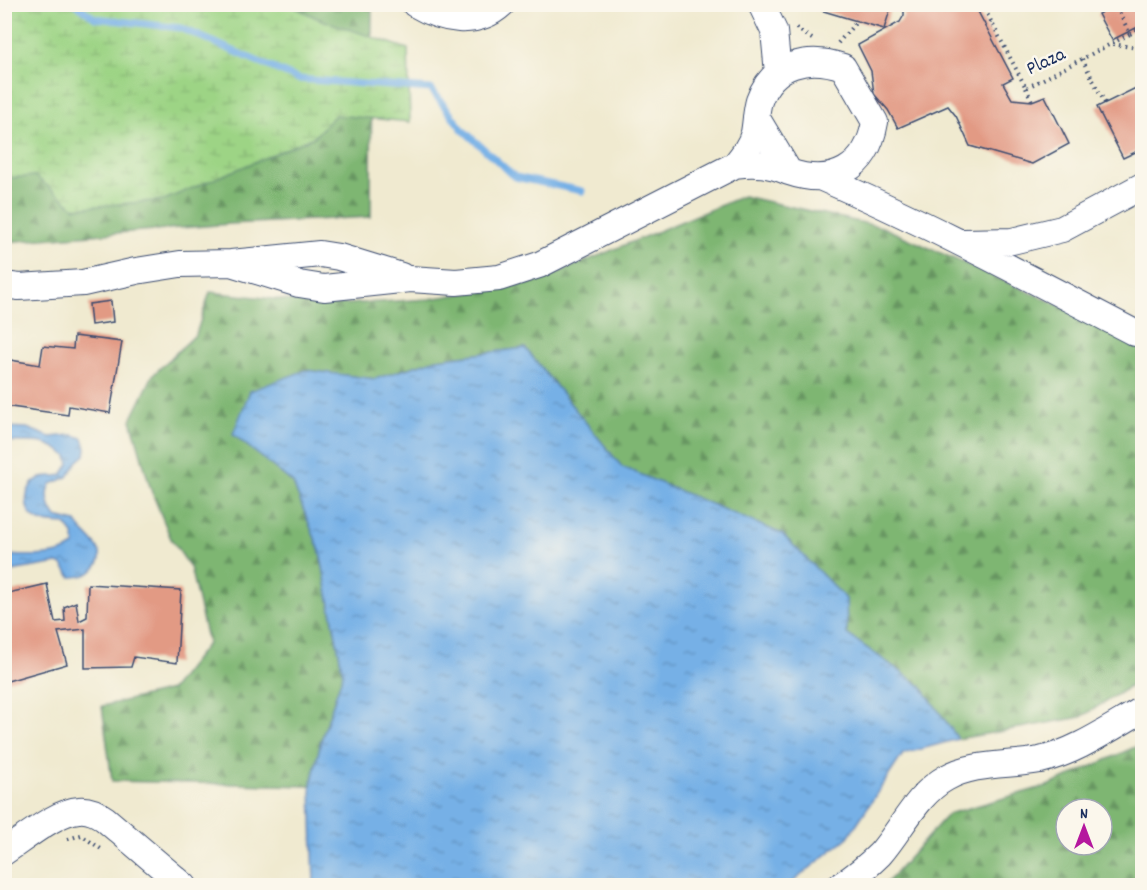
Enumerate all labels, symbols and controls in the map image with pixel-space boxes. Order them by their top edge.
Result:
street label: Plaza [1022,41,1071,84]
north arrow [1054,797,1114,857]
text: N [1080,803,1088,826]

